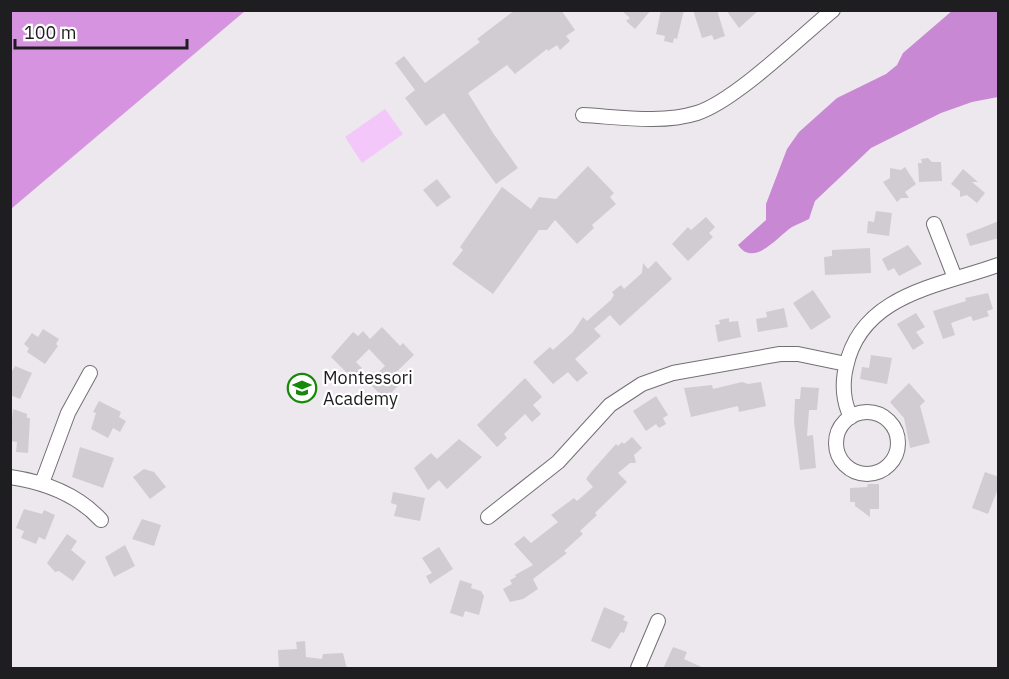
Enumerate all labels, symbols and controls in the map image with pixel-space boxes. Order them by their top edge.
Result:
scale bar [15,12,188,50]
text: 100 m [24,21,76,44]
place label: Montessori Academy [323,366,413,410]
school or university icon: Montessori Academy [286,372,318,404]

